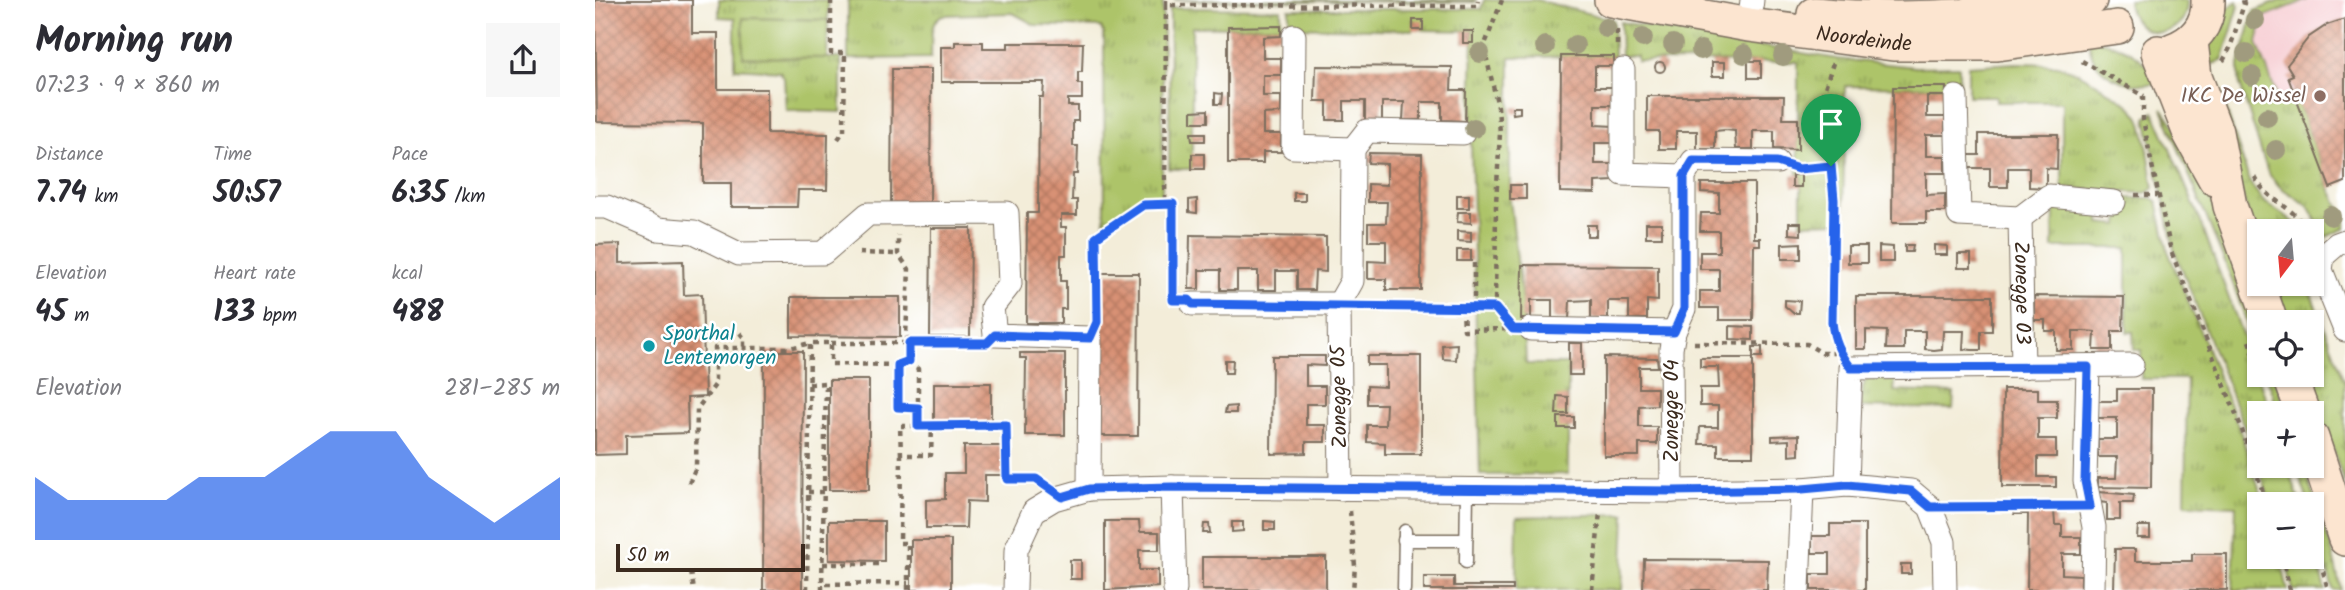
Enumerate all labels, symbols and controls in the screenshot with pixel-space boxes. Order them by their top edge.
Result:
text: Morning run [35,12,233,72]
street label: Noordeinde [1814,17,1912,61]
button: share [486,23,560,97]
text: 07:23 · 9 × 860 m [35,68,220,104]
place label: IKC De Wissel [2181,80,2306,113]
marker: IKC De Wissel [2312,88,2328,104]
pin [1801,94,1861,166]
icon: arrive [1812,105,1850,143]
text: Distance [35,140,103,170]
text: Time [213,140,252,170]
text: Pace [392,140,428,170]
text: 7.74 [35,170,87,218]
text: 50:57 [213,170,281,218]
text: 6:35 [392,170,447,218]
text: km [87,182,118,212]
text: /km [447,182,485,212]
north arrow [2247,219,2324,296]
map controls [2247,219,2324,569]
street label: Zonegge 03 [2004,241,2039,345]
text: Elevation [35,259,107,289]
text: Heart rate [213,259,296,289]
text: kcal [392,259,423,289]
text: 45 [35,289,67,337]
text: 133 [213,289,255,337]
text: 488 [392,289,443,337]
text: m [67,301,89,331]
text: bpm [255,301,297,331]
button: locate [2247,310,2324,387]
place label: Sporthal Lentemorgen [663,318,776,375]
marker: Sporthal Lentemorgen [641,338,657,354]
street label: Zonegge 05 [1323,344,1357,449]
street label: Zonegge 04 [1656,359,1689,463]
text: Elevation [35,371,122,407]
text: 281–285 m [444,371,560,407]
button: + [2247,401,2324,478]
button: − [2247,492,2324,569]
scale bar [616,541,805,573]
text: 50 m [627,541,669,571]

